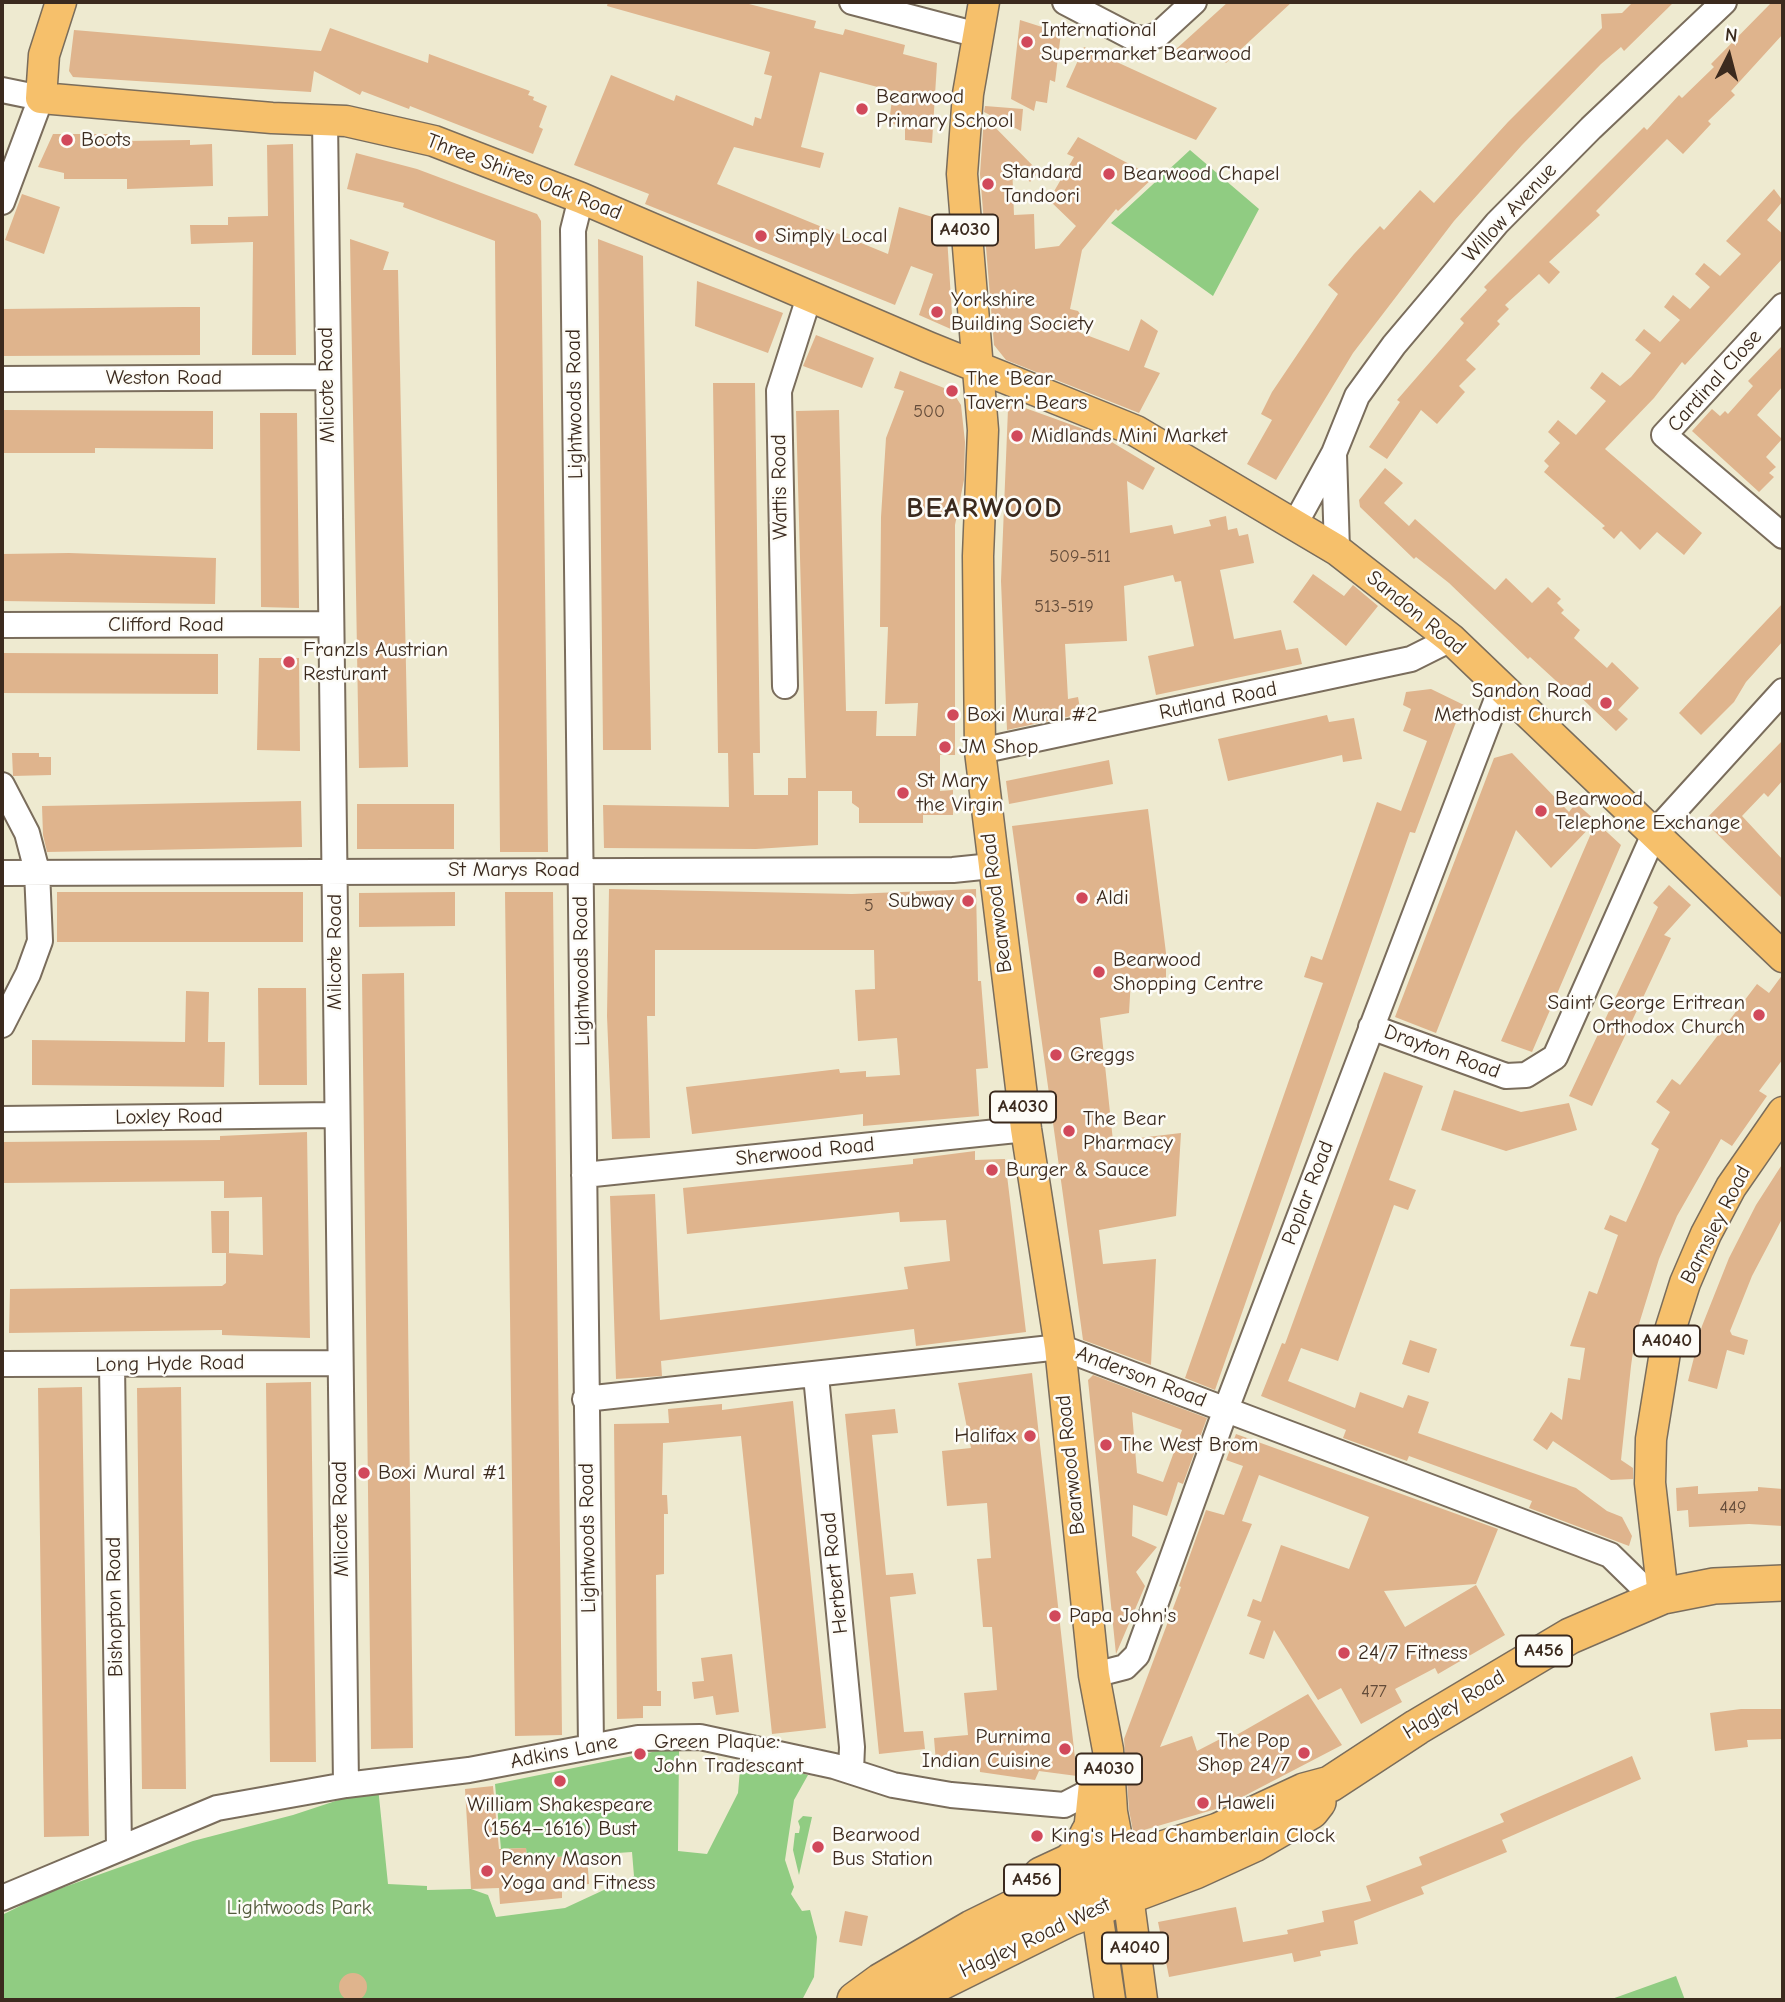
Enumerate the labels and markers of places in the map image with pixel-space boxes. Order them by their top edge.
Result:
place label: International Supermarket Bearwood [1041,17,1251,67]
marker: International Supermarket Bearwood [1019,34,1035,50]
place label: Bearwood Primary School [876,84,1014,134]
marker: Bearwood Primary School [854,101,870,117]
place label: Boots [81,127,131,153]
marker: Boots [59,132,75,148]
place label: Standard Tandoori [1002,159,1082,209]
place label: Bearwood Chapel [1123,161,1280,187]
marker: Bearwood Chapel [1101,166,1117,182]
marker: Standard Tandoori [980,176,996,192]
place label: Simply Local [775,223,888,249]
marker: Simply Local [753,228,769,244]
place label: Yorkshire Building Society [951,287,1093,337]
marker: Yorkshire Building Society [929,304,945,320]
place label: The 'Bear Tavern' Bears [966,366,1087,416]
marker: The 'Bear Tavern' Bears [944,383,960,399]
place label: Midlands Mini Market [1031,423,1227,449]
marker: Midlands Mini Market [1009,428,1025,444]
place label: Franzls Austrian Resturant [303,637,448,687]
marker: Franzls Austrian Resturant [281,654,297,670]
place label: Sandon Road Methodist Church [1434,678,1592,728]
marker: Sandon Road Methodist Church [1598,695,1614,711]
place label: Boxi Mural #2 [967,702,1098,728]
marker: Boxi Mural #2 [945,707,961,723]
place label: JM Shop [959,734,1038,760]
marker: JM Shop [937,739,953,755]
place label: St Mary the Virgin [917,768,1003,818]
marker: St Mary the Virgin [895,785,911,801]
place label: Bearwood Telephone Exchange [1555,786,1740,836]
marker: Bearwood Telephone Exchange [1533,803,1549,819]
place label: Aldi [1096,885,1129,911]
place label: Subway [888,888,954,914]
marker: Aldi [1074,890,1090,906]
marker: Subway [960,893,976,909]
place label: Bearwood Shopping Centre [1113,947,1263,997]
marker: Bearwood Shopping Centre [1091,964,1107,980]
place label: Saint George Eritrean Orthodox Church [1547,990,1745,1040]
marker: Saint George Eritrean Orthodox Church [1751,1007,1767,1023]
place label: Greggs [1070,1042,1134,1068]
marker: Greggs [1048,1047,1064,1063]
place label: The Bear Pharmacy [1083,1106,1173,1156]
marker: The Bear Pharmacy [1061,1123,1077,1139]
place label: Burger & Sauce [1006,1157,1149,1183]
marker: Burger & Sauce [984,1162,1000,1178]
place label: Halifax [954,1423,1016,1449]
marker: Halifax [1022,1428,1038,1444]
place label: The West Brom [1120,1432,1258,1458]
marker: The West Brom [1098,1437,1114,1453]
place label: Boxi Mural #1 [378,1460,506,1486]
marker: Boxi Mural #1 [356,1465,372,1481]
place label: Papa John's [1069,1603,1176,1629]
marker: Papa John's [1047,1608,1063,1624]
place label: 24/7 Fitness [1358,1640,1468,1666]
marker: 24/7 Fitness [1336,1645,1352,1661]
place label: Purnima Indian Cuisine [922,1724,1051,1774]
place label: The Pop Shop 24/7 [1198,1728,1290,1778]
place label: Green Plaque: John Tradescant [654,1729,803,1779]
marker: Purnima Indian Cuisine [1057,1741,1073,1757]
marker: The Pop Shop 24/7 [1296,1745,1312,1761]
marker: Green Plaque: John Tradescant [632,1746,648,1762]
marker: William Shakespeare (1564–1616) Bust [552,1773,568,1789]
place label: Haweli [1217,1790,1275,1816]
place label: William Shakespeare (1564–1616) Bust [467,1792,653,1842]
marker: Haweli [1195,1795,1211,1811]
place label: Bearwood Bus Station [832,1822,933,1872]
place label: King's Head Chamberlain Clock [1051,1823,1335,1849]
marker: King's Head Chamberlain Clock [1029,1828,1045,1844]
marker: Bearwood Bus Station [810,1839,826,1855]
place label: Penny Mason Yoga and Fitness [501,1846,655,1896]
marker: Penny Mason Yoga and Fitness [479,1863,495,1879]

